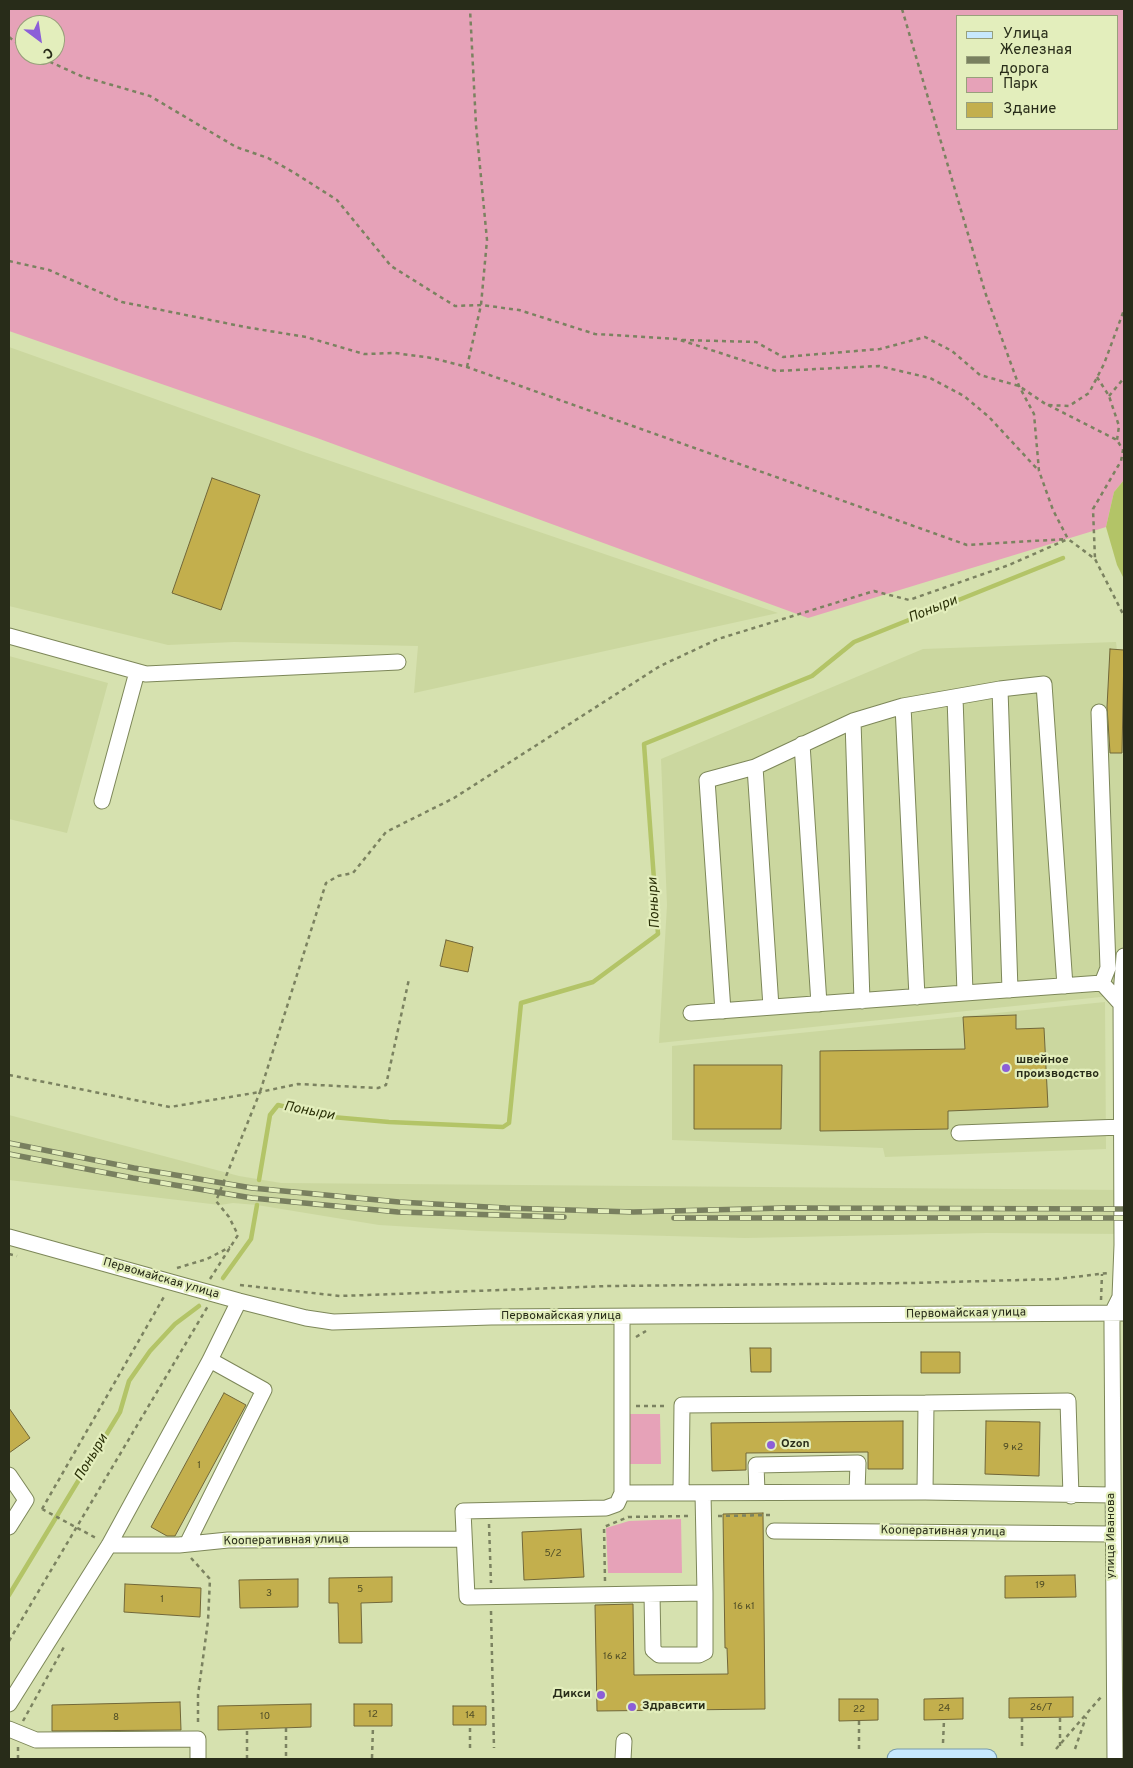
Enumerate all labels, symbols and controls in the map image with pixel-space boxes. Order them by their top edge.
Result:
north arrow [15,15,65,65]
legend [956,15,1118,130]
text: Улица [1003,25,1048,44]
text: Железная дорога [1000,41,1072,79]
text: С [39,43,56,62]
text: Парк [1003,75,1038,94]
text: Здание [1003,100,1056,119]
water label: Поныри [906,593,960,627]
water label: Поныри [645,877,665,929]
place label: швейное производство [1016,1054,1099,1082]
marker: швейное производство [1000,1062,1012,1074]
water label: Поныри [282,1099,336,1125]
street label: Первомайская улица [101,1256,221,1302]
street label: Первомайская улица [906,1306,1026,1322]
street label: Первомайская улица [501,1310,621,1324]
water label: Поныри [72,1432,112,1484]
place label: Ozon [781,1438,810,1452]
marker: Ozon [765,1439,777,1451]
house number: 9 к2 [1003,1442,1023,1454]
house number: 1 [197,1460,201,1472]
street label: улица Иванова [1105,1493,1119,1579]
street label: Кооперативная улица [880,1524,1006,1540]
street label: Кооперативная улица [223,1533,349,1549]
house number: 5/2 [544,1548,562,1560]
house number: 19 [1035,1580,1045,1592]
house number: 5 [357,1584,363,1596]
house number: 3 [266,1588,272,1600]
house number: 1 [160,1594,164,1606]
house number: 16 к1 [733,1601,755,1613]
house number: 16 к2 [603,1651,627,1663]
place label: Дикси [552,1688,591,1702]
marker: Дикси [595,1689,607,1701]
place label: Здравсити [642,1700,705,1714]
marker: Здравсити [626,1701,638,1713]
house number: 26/7 [1030,1702,1052,1714]
house number: 24 [938,1703,950,1715]
house number: 22 [853,1704,865,1716]
house number: 12 [368,1709,378,1721]
house number: 14 [465,1710,475,1722]
house number: 10 [260,1711,270,1723]
house number: 8 [113,1712,119,1724]

